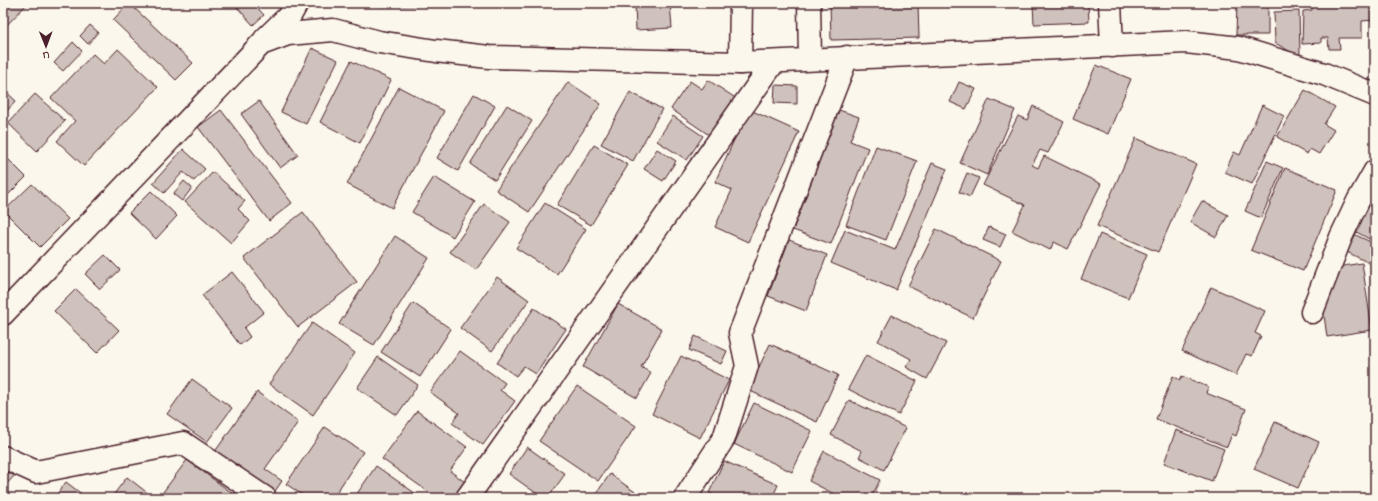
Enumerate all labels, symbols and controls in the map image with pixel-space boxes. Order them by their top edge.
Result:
north arrow [26,26,66,66]
text: U [42,47,50,63]

